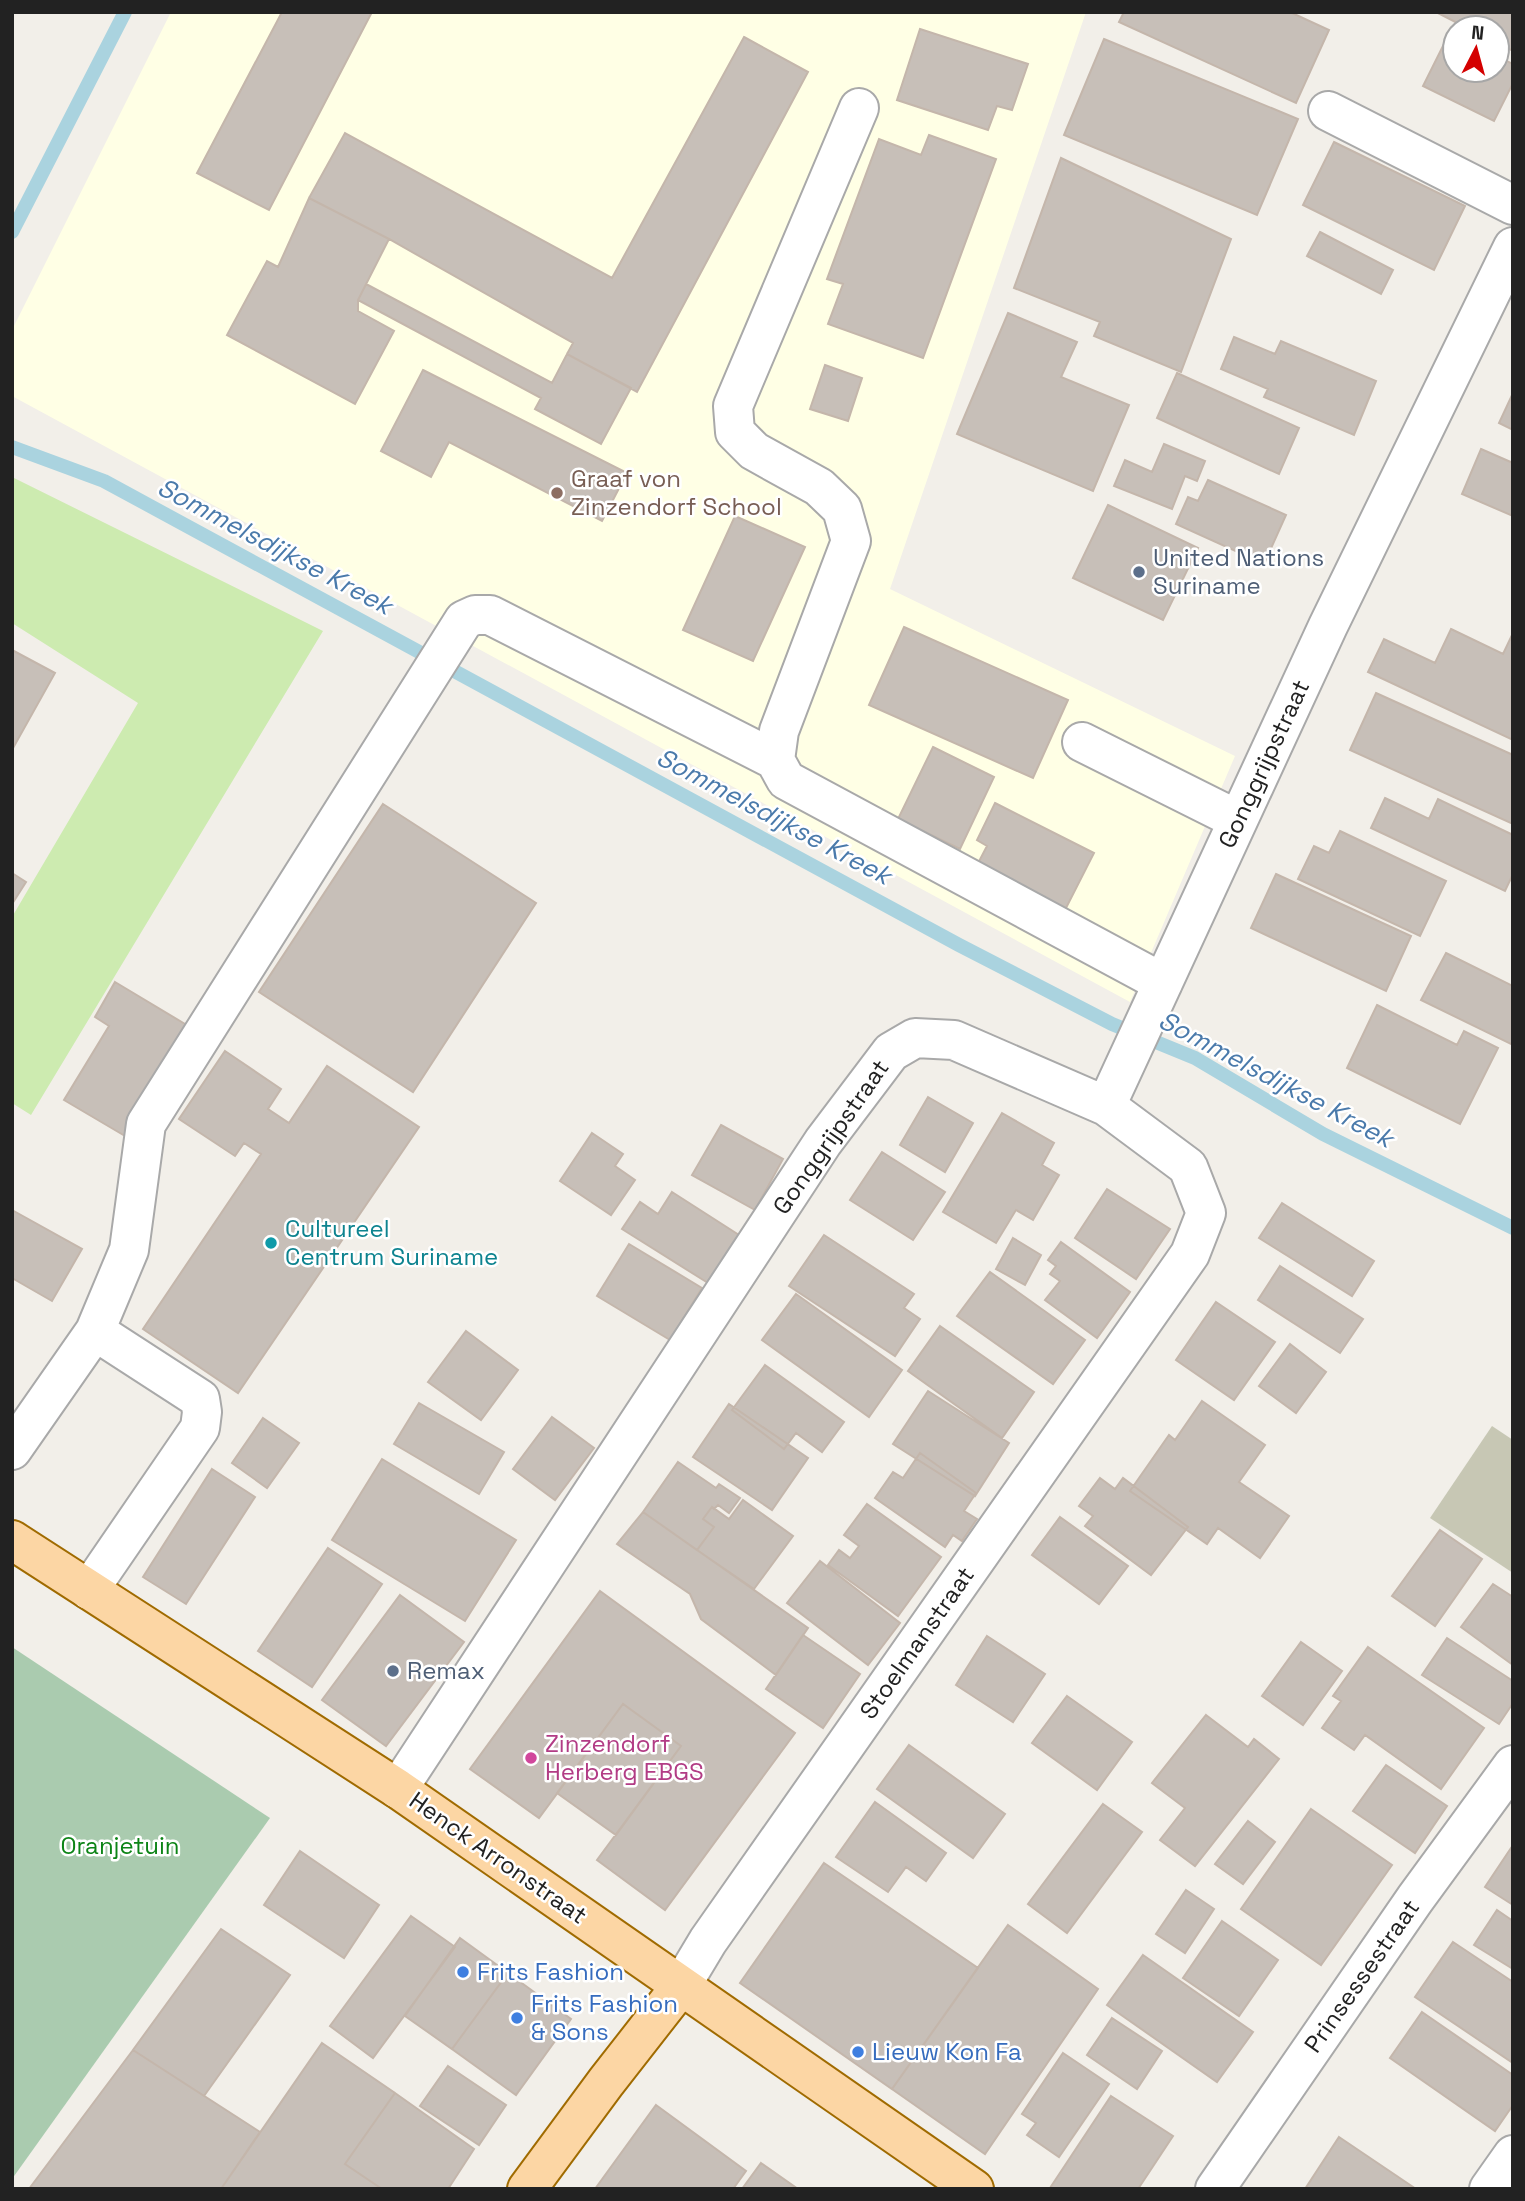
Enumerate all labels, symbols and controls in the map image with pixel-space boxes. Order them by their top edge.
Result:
north arrow [1441,14,1511,84]
text: N [1470,19,1485,46]
place label: Graaf von Zinzendorf School [571,463,782,522]
water label: Sommelsdijkse Kreek [152,470,401,624]
marker: Graaf von Zinzendorf School [549,485,565,501]
place label: United Nations Suriname [1153,542,1324,601]
marker: United Nations Suriname [1131,564,1147,580]
street label: Gonggrijpstraat [1211,675,1316,853]
water label: Sommelsdijkse Kreek [651,740,900,894]
water label: Sommelsdijkse Kreek [1153,1003,1402,1157]
street label: Gonggrijpstraat [766,1053,896,1220]
place label: Cultureel Centrum Suriname [285,1213,498,1272]
marker: Cultureel Centrum Suriname [263,1235,279,1251]
street label: Stoelmanstraat [852,1560,981,1725]
place label: Remax [407,1655,485,1686]
marker: Remax [385,1663,401,1679]
place label: Zinzendorf Herberg EBGS [545,1728,704,1787]
marker: Zinzendorf Herberg EBGS [523,1750,539,1766]
street label: Henck Arronstraat [403,1785,593,1931]
park label: Oranjetuin [60,1830,180,1861]
street label: Prinsessestraat [1297,1893,1426,2058]
place label: Frits Fashion [477,1956,624,1987]
marker: Frits Fashion [455,1964,471,1980]
place label: Frits Fashion & Sons [531,1988,678,2047]
marker: Frits Fashion & Sons [509,2010,525,2026]
place label: Lieuw Kon Fa [872,2036,1022,2067]
marker: Lieuw Kon Fa [850,2044,866,2060]

